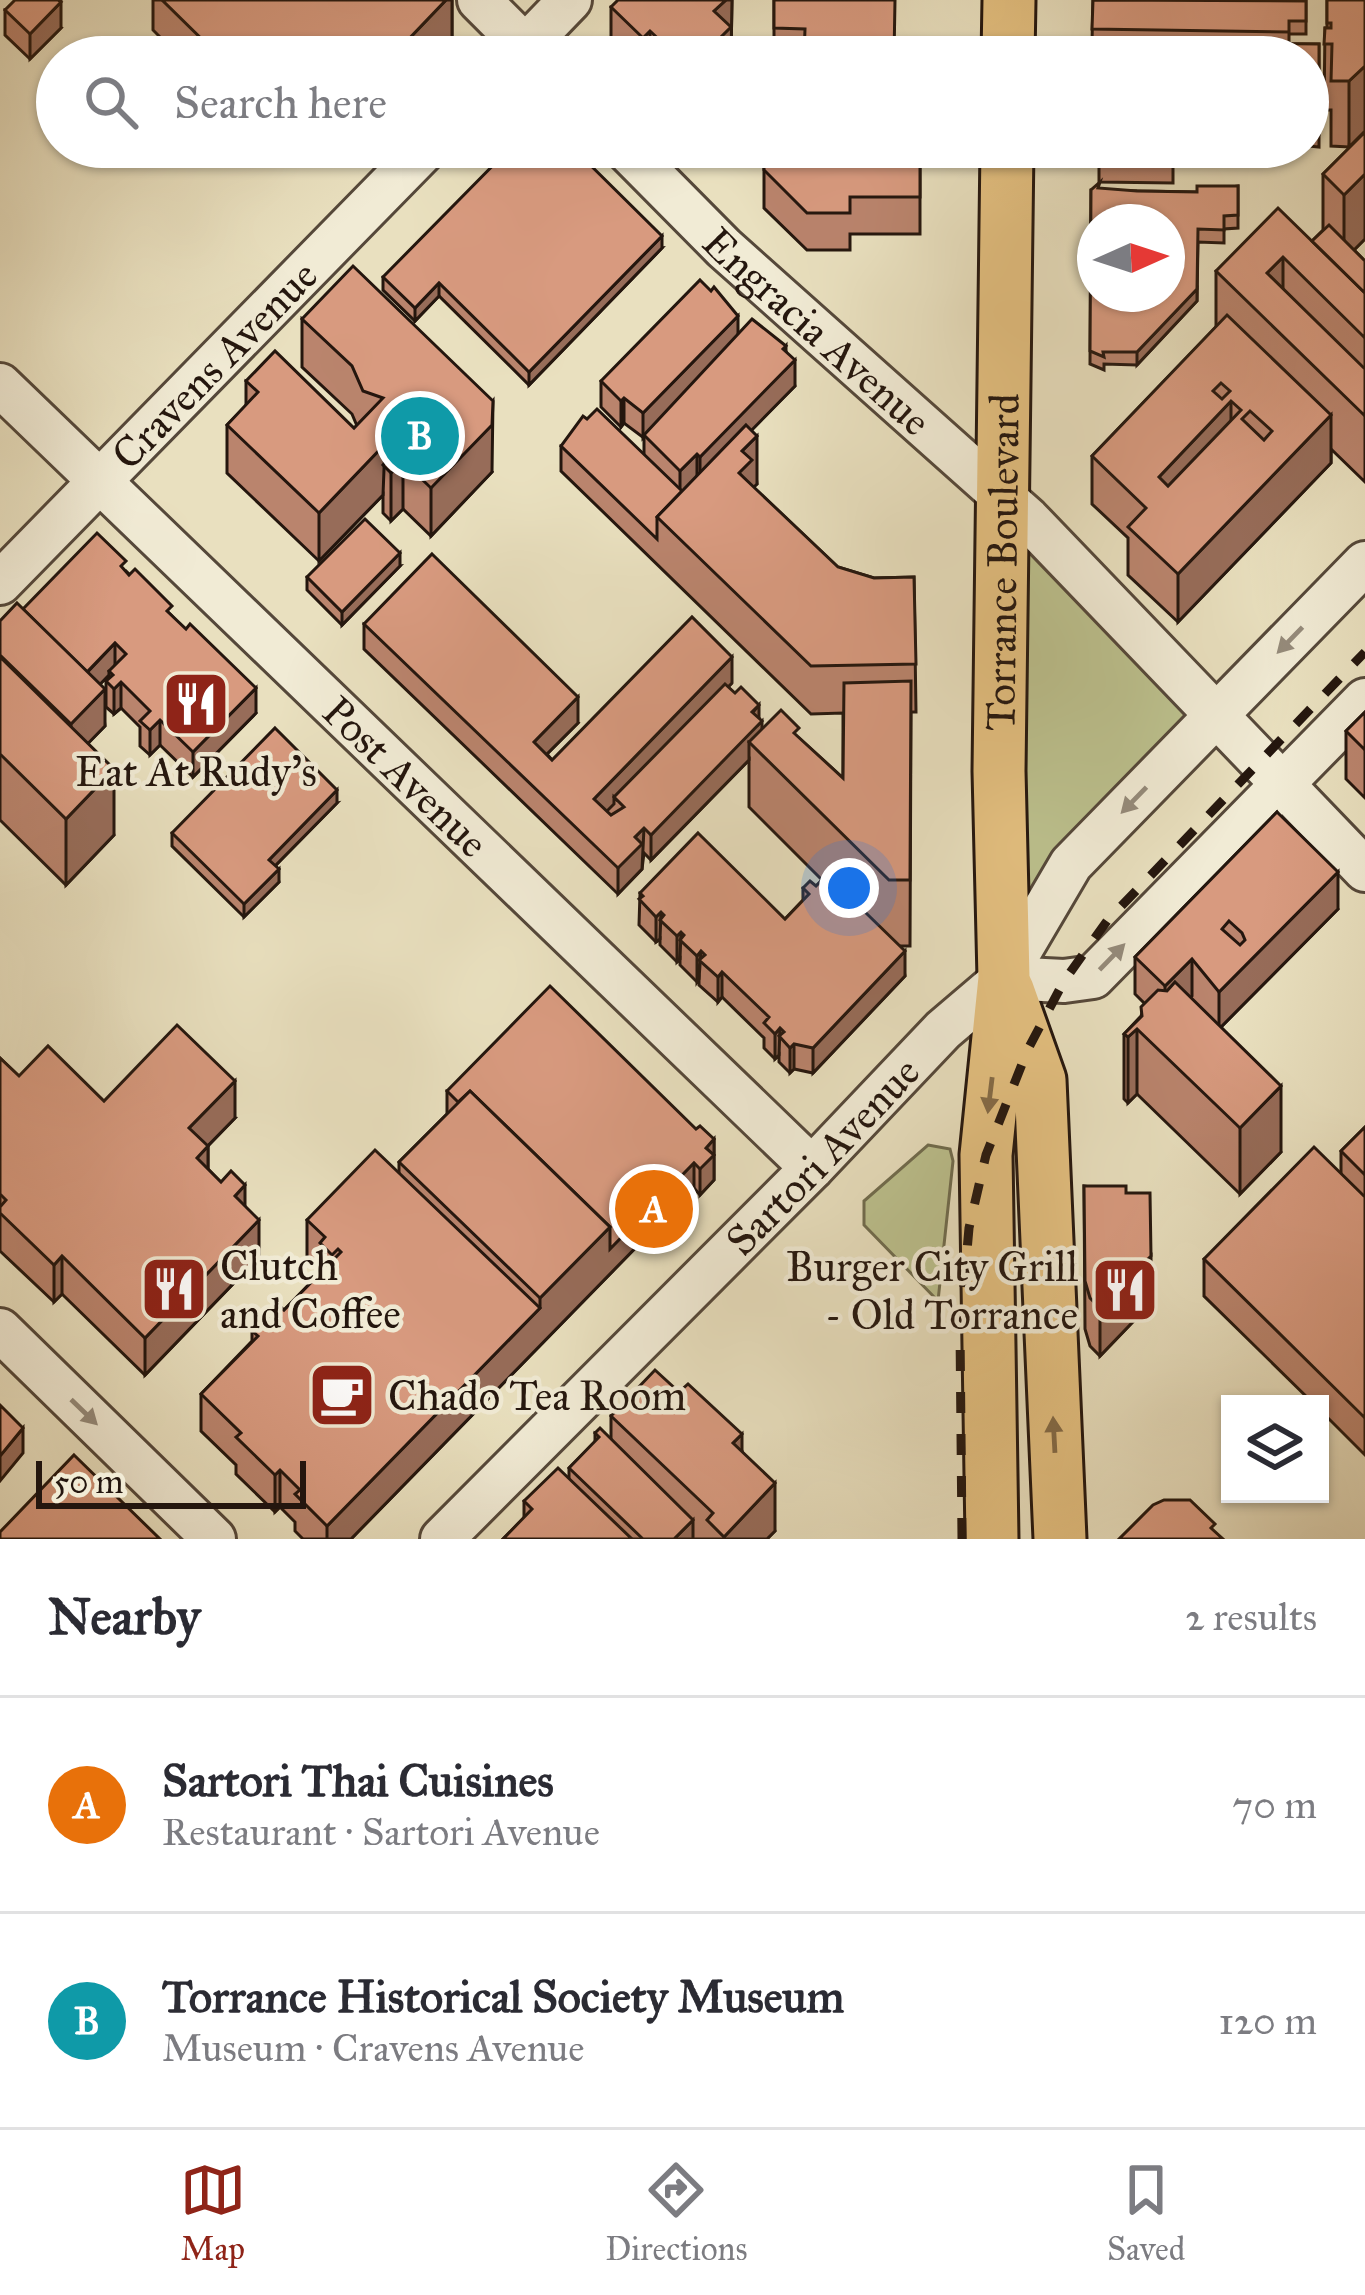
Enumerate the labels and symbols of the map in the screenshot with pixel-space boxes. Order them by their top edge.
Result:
north arrow [1077,204,1185,312]
street label: Engracia Avenue [691,217,941,447]
street label: Cravens Avenue [101,250,329,480]
pin: B [381,391,459,481]
street label: Torrance Boulevard [975,393,1031,731]
one-way arrow [1277,625,1305,654]
restaurant icon: Eat At Rudy's [161,669,231,739]
street label: Post Avenue [312,686,499,869]
place label: Eat At Rudy's [75,746,317,798]
one-way arrow [1120,786,1148,814]
your location [819,858,879,918]
one-way arrow [1098,943,1126,972]
street label: Sartori Avenue [715,1046,931,1266]
one-way arrow [981,1076,1000,1114]
pin: A [615,1164,693,1254]
place label: Clutch and Coffee [220,1240,401,1340]
place label: Burger City Grill - Old Torrance [786,1241,1079,1341]
restaurant icon: Clutch and Coffee [139,1254,209,1324]
restaurant icon: Burger City Grill - Old Torrance [1090,1255,1160,1325]
cafe icon: Chado Tea Room [307,1360,377,1430]
place label: Chado Tea Room [388,1370,686,1422]
one-way arrow [69,1397,98,1425]
one-way arrow [1044,1415,1063,1453]
scale bar [36,1455,306,1508]

